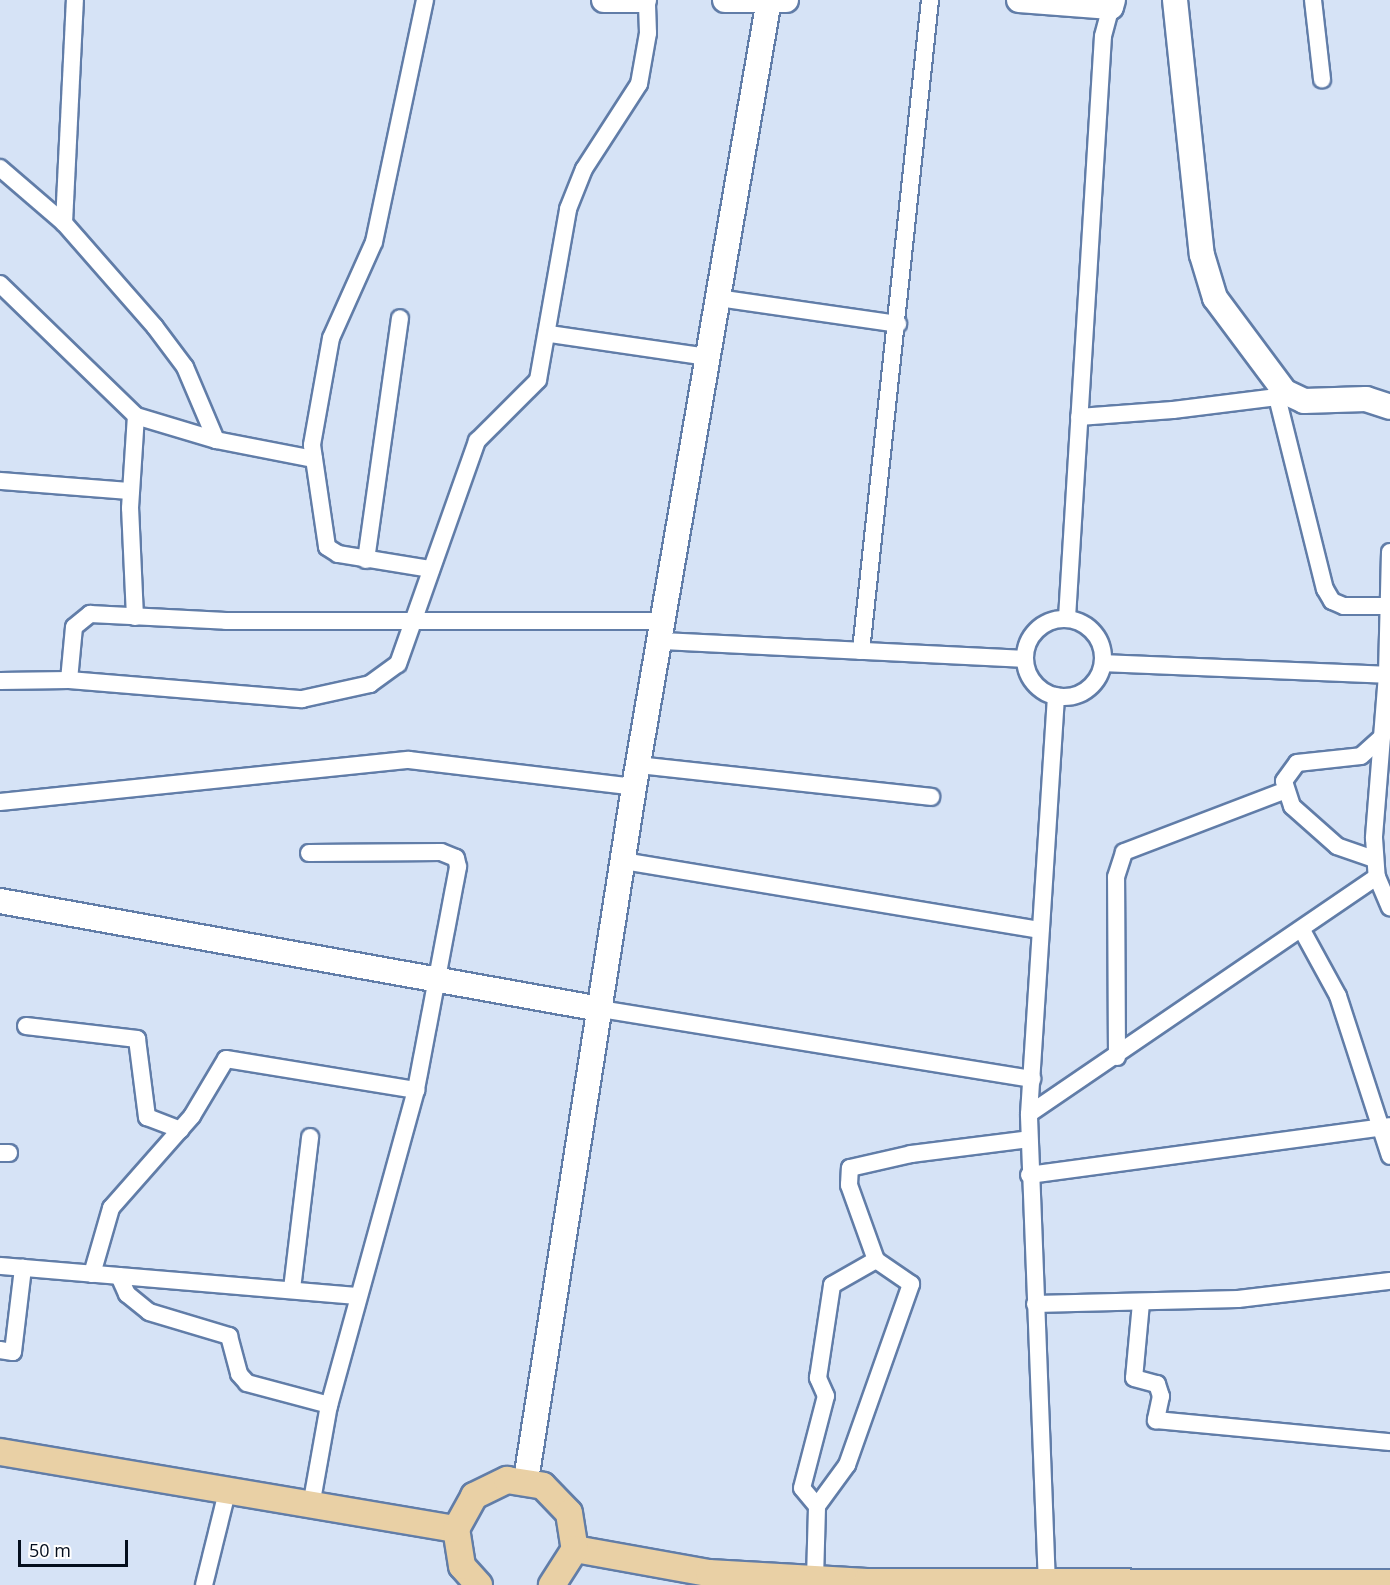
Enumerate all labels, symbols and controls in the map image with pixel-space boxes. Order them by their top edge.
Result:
scale bar [21,1528,130,1566]
text: 50 m [29,1538,71,1562]

